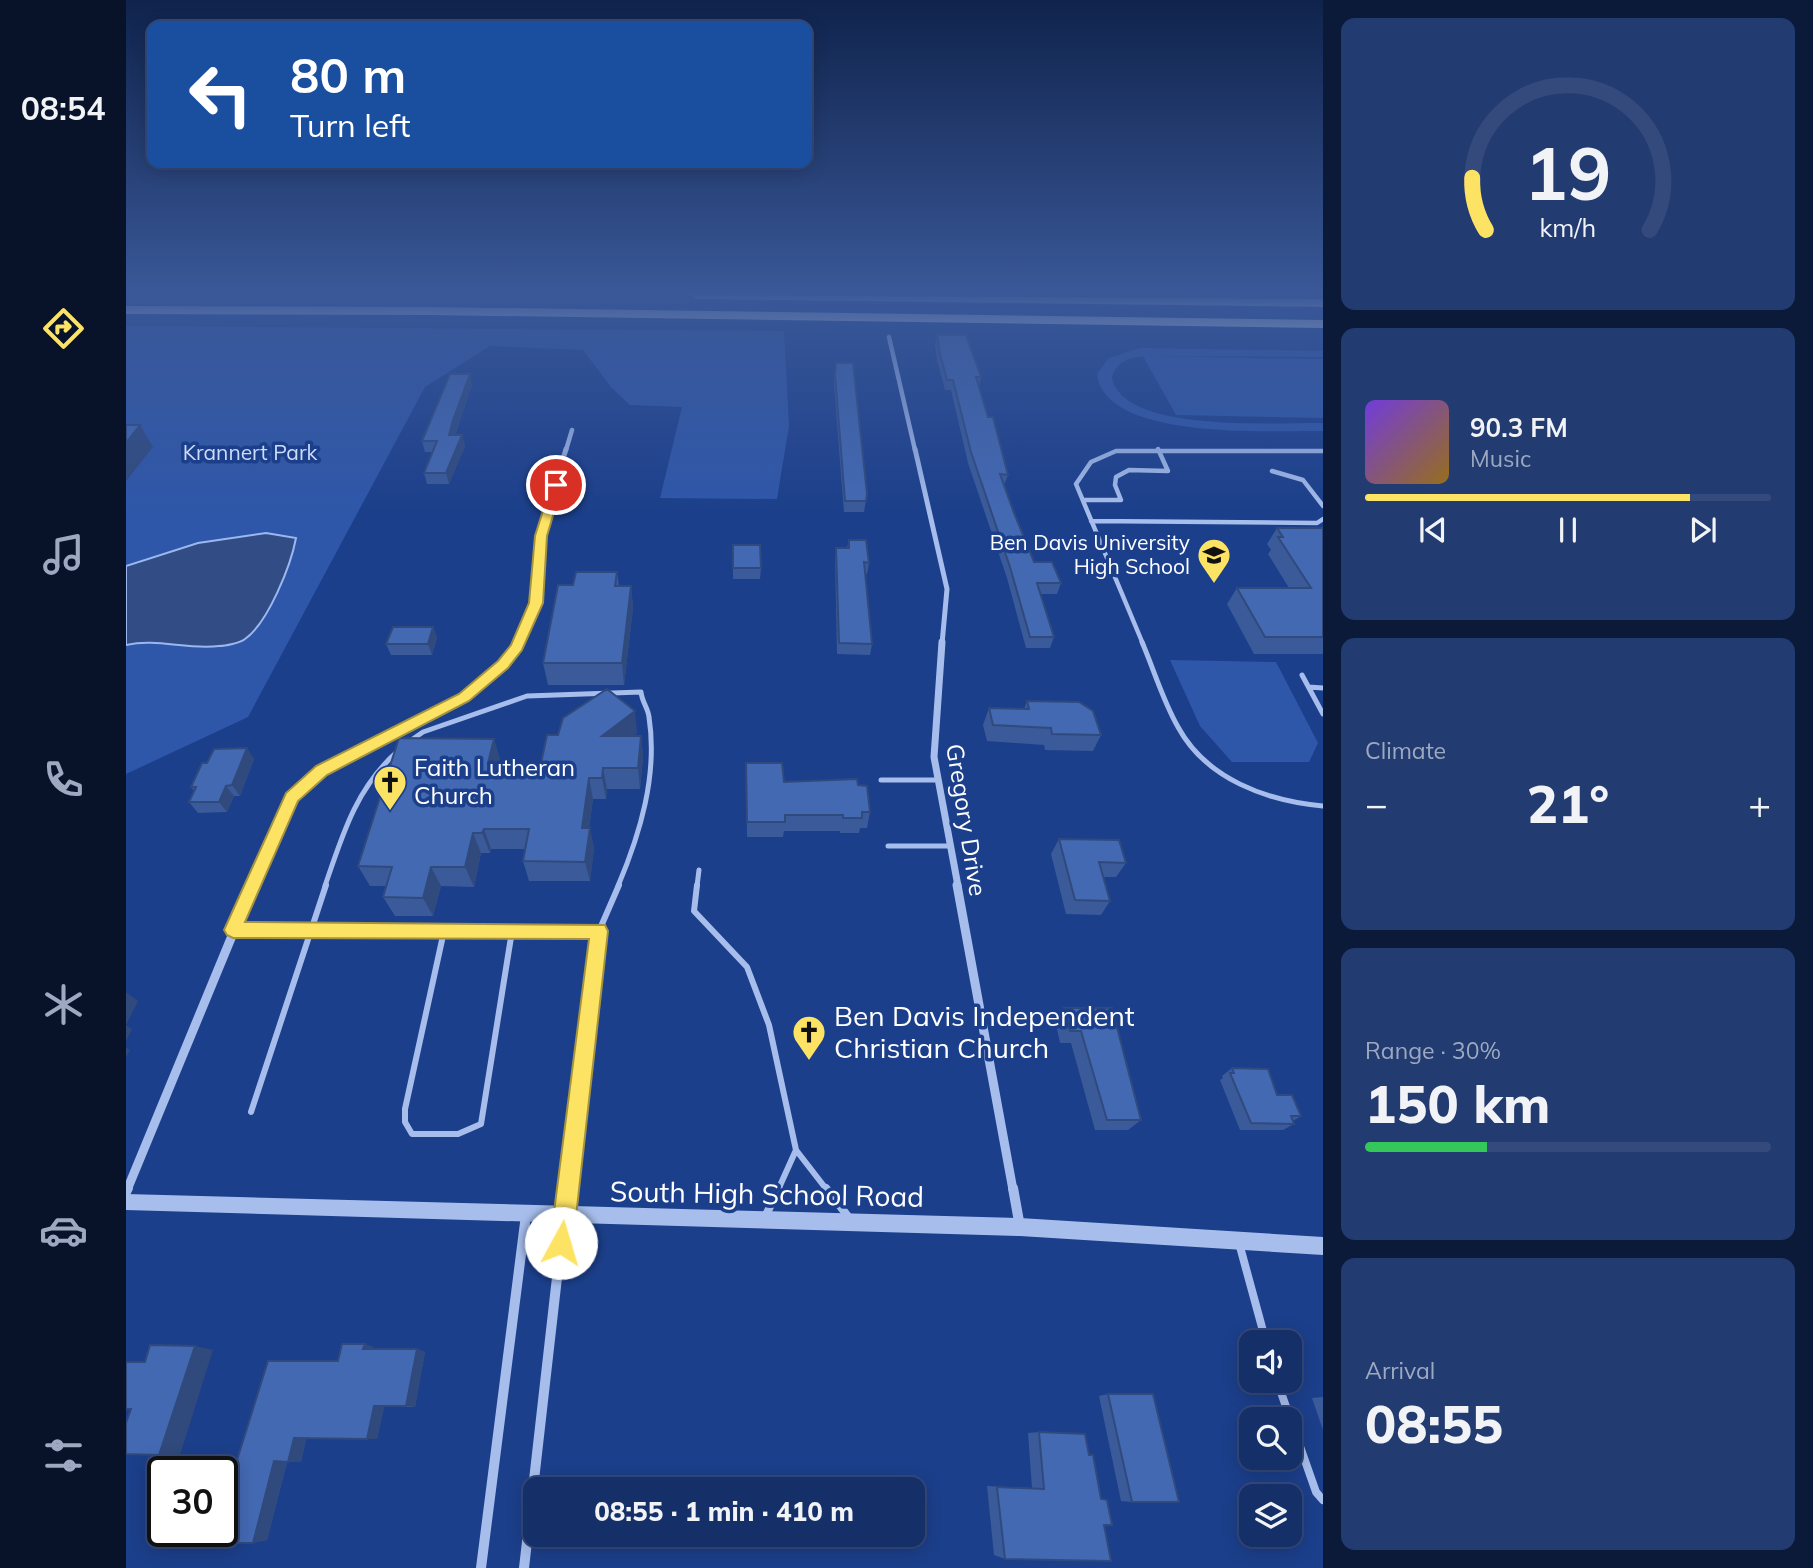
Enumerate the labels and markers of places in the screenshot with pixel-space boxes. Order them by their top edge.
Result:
pin [526,455,586,515]
place label: Ben Davis University High School [990,529,1190,579]
school or university icon: Ben Davis University High School [1195,536,1233,585]
place label: Faith Lutheran Church [414,752,575,810]
church icon: Faith Lutheran Church [371,763,409,812]
place label: Ben Davis Independent Christian Church [834,998,1135,1065]
church icon: Ben Davis Independent Christian Church [790,1013,828,1062]

